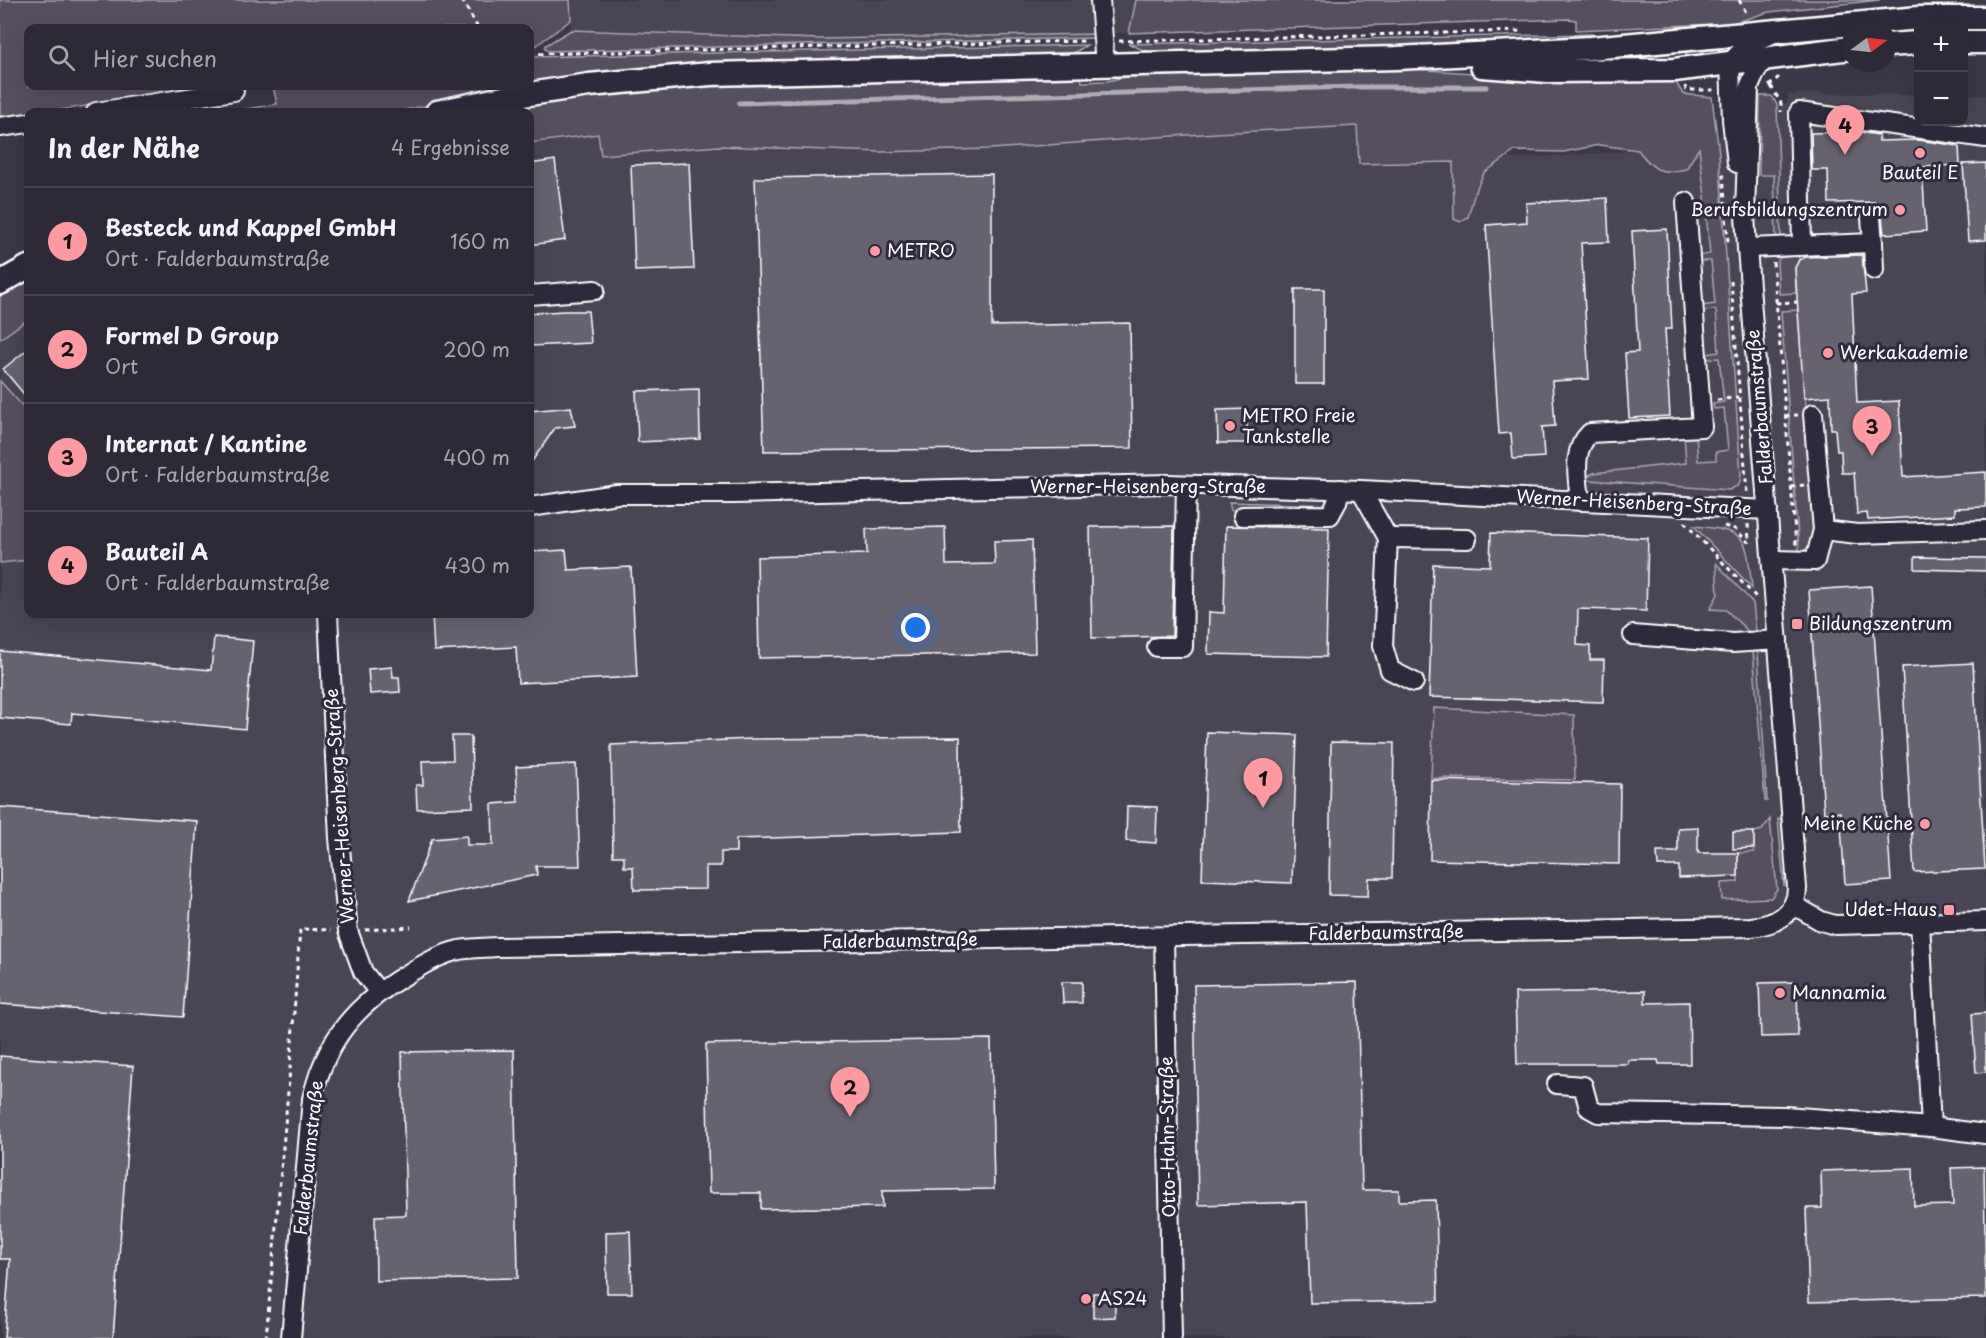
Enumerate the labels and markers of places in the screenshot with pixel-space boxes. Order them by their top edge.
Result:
pin: 4 [1826,106,1864,155]
marker: Bauteil E [1913,146,1927,160]
place label: Bauteil E [1881,158,1959,185]
place label: Berufsbildungszentrum [1690,195,1888,222]
marker: Berufsbildungszentrum [1893,203,1907,217]
place label: METRO [887,236,955,263]
marker: METRO [868,244,882,258]
place label: Werkakademie [1840,338,1968,365]
marker: Werkakademie [1821,346,1835,360]
place label: METRO Freie Tankstelle [1242,401,1356,449]
pin: 3 [1852,406,1892,456]
marker: METRO Freie Tankstelle [1223,419,1237,433]
place label: Bildungszentrum [1809,609,1952,636]
marker: Bildungszentrum [1790,617,1804,631]
pin: 1 [1244,758,1282,808]
place label: Meine Küche [1803,809,1913,836]
marker: Meine Küche [1918,817,1932,831]
place label: Udet-Haus [1844,895,1937,922]
marker: Udet-Haus [1942,903,1956,917]
place label: Mannamia [1792,978,1886,1005]
marker: Mannamia [1773,986,1787,1000]
pin: 2 [830,1068,870,1117]
place label: AS24 [1098,1284,1148,1311]
marker: AS24 [1079,1292,1093,1306]

